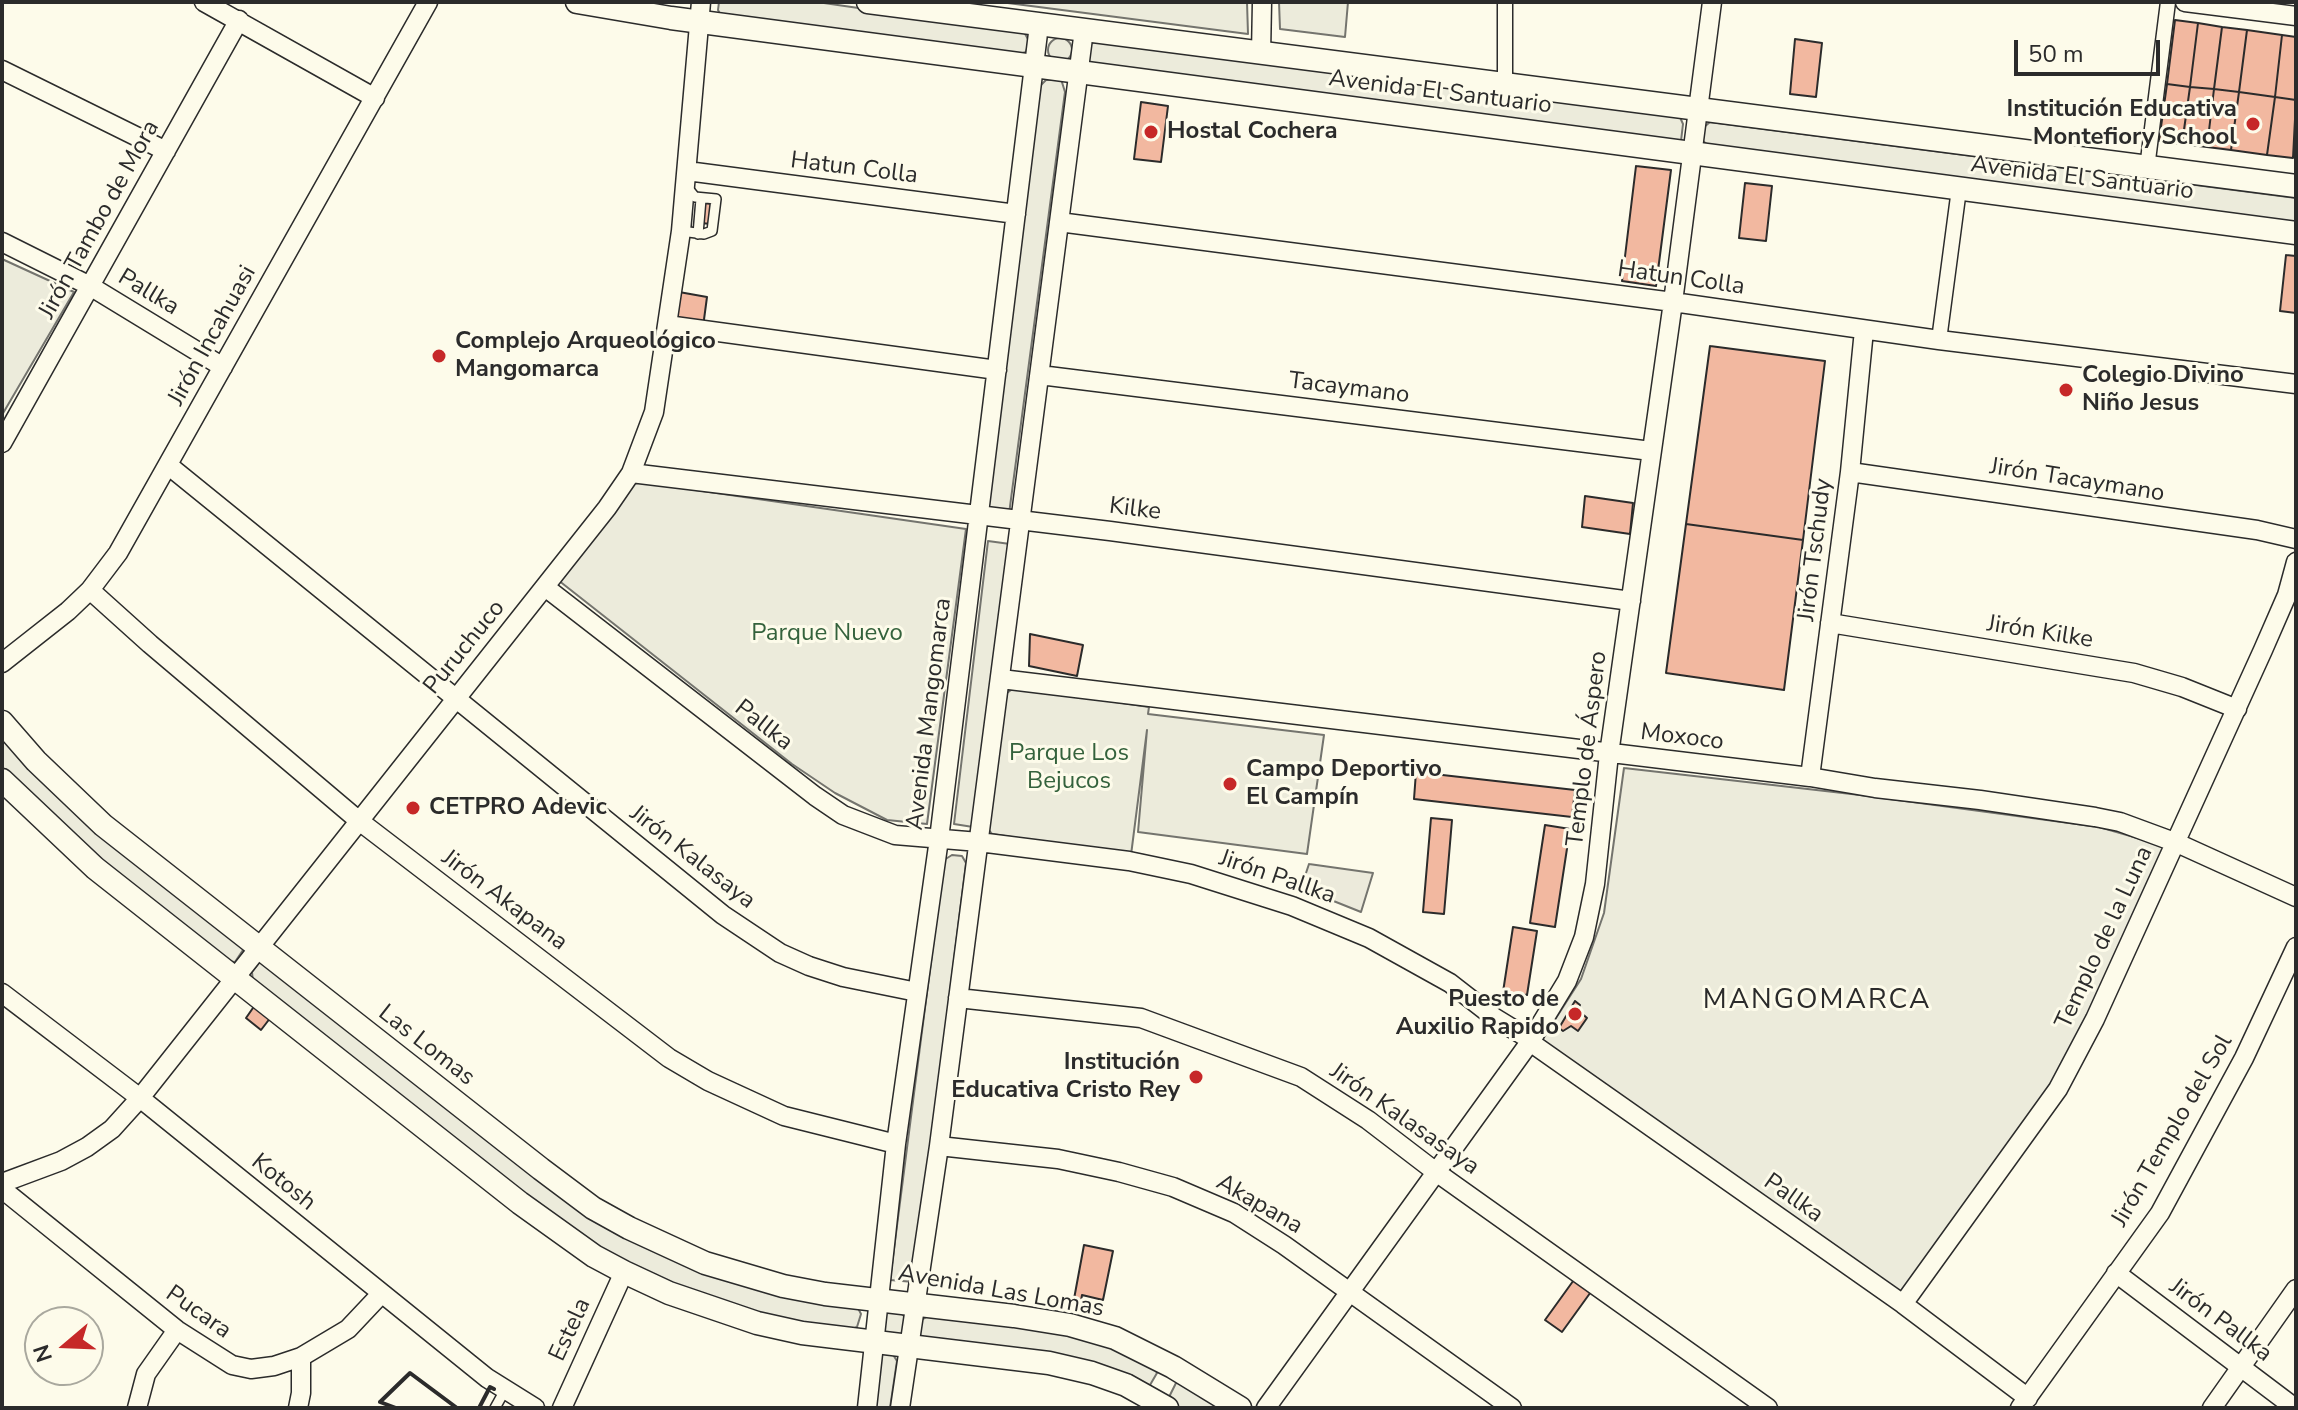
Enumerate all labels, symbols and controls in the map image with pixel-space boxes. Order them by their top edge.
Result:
scale bar [2018,24,2164,74]
text: 50 m [2028,38,2084,70]
street label: Avenida El Santuario [1327,65,1553,121]
place label: Institución Educativa Montefiory School [2007,96,2237,152]
marker: Institución Educativa Montefiory School [2244,115,2262,133]
street label: Jirón Tambo de Mora [34,116,166,324]
place label: Hostal Cochera [1167,118,1338,146]
marker: Hostal Cochera [1142,123,1160,141]
street label: Hatun Colla [789,147,919,191]
street label: Avenida El Santuario [1969,151,2195,207]
street label: Hatun Colla [1616,256,1746,302]
street label: Jirón Incahuasi [163,261,263,411]
street label: Pallka [112,264,184,322]
place label: Complejo Arqueológico Mangomarca [455,328,716,384]
marker: Complejo Arqueológico Mangomarca [430,347,448,365]
place label: Colegio Divino Niño Jesus [2082,362,2244,418]
street label: Tacaymano [1287,367,1411,411]
marker: Colegio Divino Niño Jesus [2057,381,2075,399]
street label: Jirón Tacaymano [1988,453,2166,509]
street label: Jirón Tschudy [1793,477,1839,623]
street label: Kilke [1107,493,1163,527]
street label: Puruchuco [418,595,512,701]
street label: Avenida Mangomarca [901,596,959,832]
street label: Jirón Kilke [1985,610,2095,656]
park label: Parque Nuevo [751,620,903,648]
street label: Templo de Áspero [1562,650,1614,848]
street label: Pallka [728,694,798,758]
street label: Moxoco [1639,719,1725,757]
park label: Parque Los Bejucos [1009,740,1129,796]
place label: Campo Deportivo El Campín [1246,756,1442,812]
marker: Campo Deportivo El Campín [1221,775,1239,793]
place label: CETPRO Adevic [429,794,607,822]
marker: CETPRO Adevic [404,799,422,817]
street label: Jirón Kalasaya [623,800,761,916]
street label: Templo de la Luna [2050,842,2160,1034]
street label: Jirón Akapana [435,844,573,958]
street label: Jirón Pallka [1215,845,1339,911]
district label: MANGOMARCA [1703,984,1931,1018]
place label: Puesto de Auxilio Rapido [1396,986,1559,1042]
street label: Las Lomas [372,999,480,1093]
marker: Puesto de Auxilio Rapido [1566,1005,1584,1023]
street label: Jirón Templo del Sol [2106,1030,2240,1232]
place label: Institución Educativa Cristo Rey [951,1049,1180,1105]
street label: Jirón Kalasasaya [1324,1058,1484,1182]
marker: Institución Educativa Cristo Rey [1187,1068,1205,1086]
street label: Kotosh [245,1148,321,1218]
street label: Pallka [1758,1168,1828,1230]
street label: Akapana [1211,1169,1307,1241]
street label: Avenida Las Lomas [896,1260,1106,1324]
street label: Jirón Pallka [2163,1273,2277,1369]
street label: Pucara [160,1280,236,1346]
street label: Estela [544,1294,598,1366]
north arrow [24,1306,104,1386]
text: N [26,1340,60,1366]

